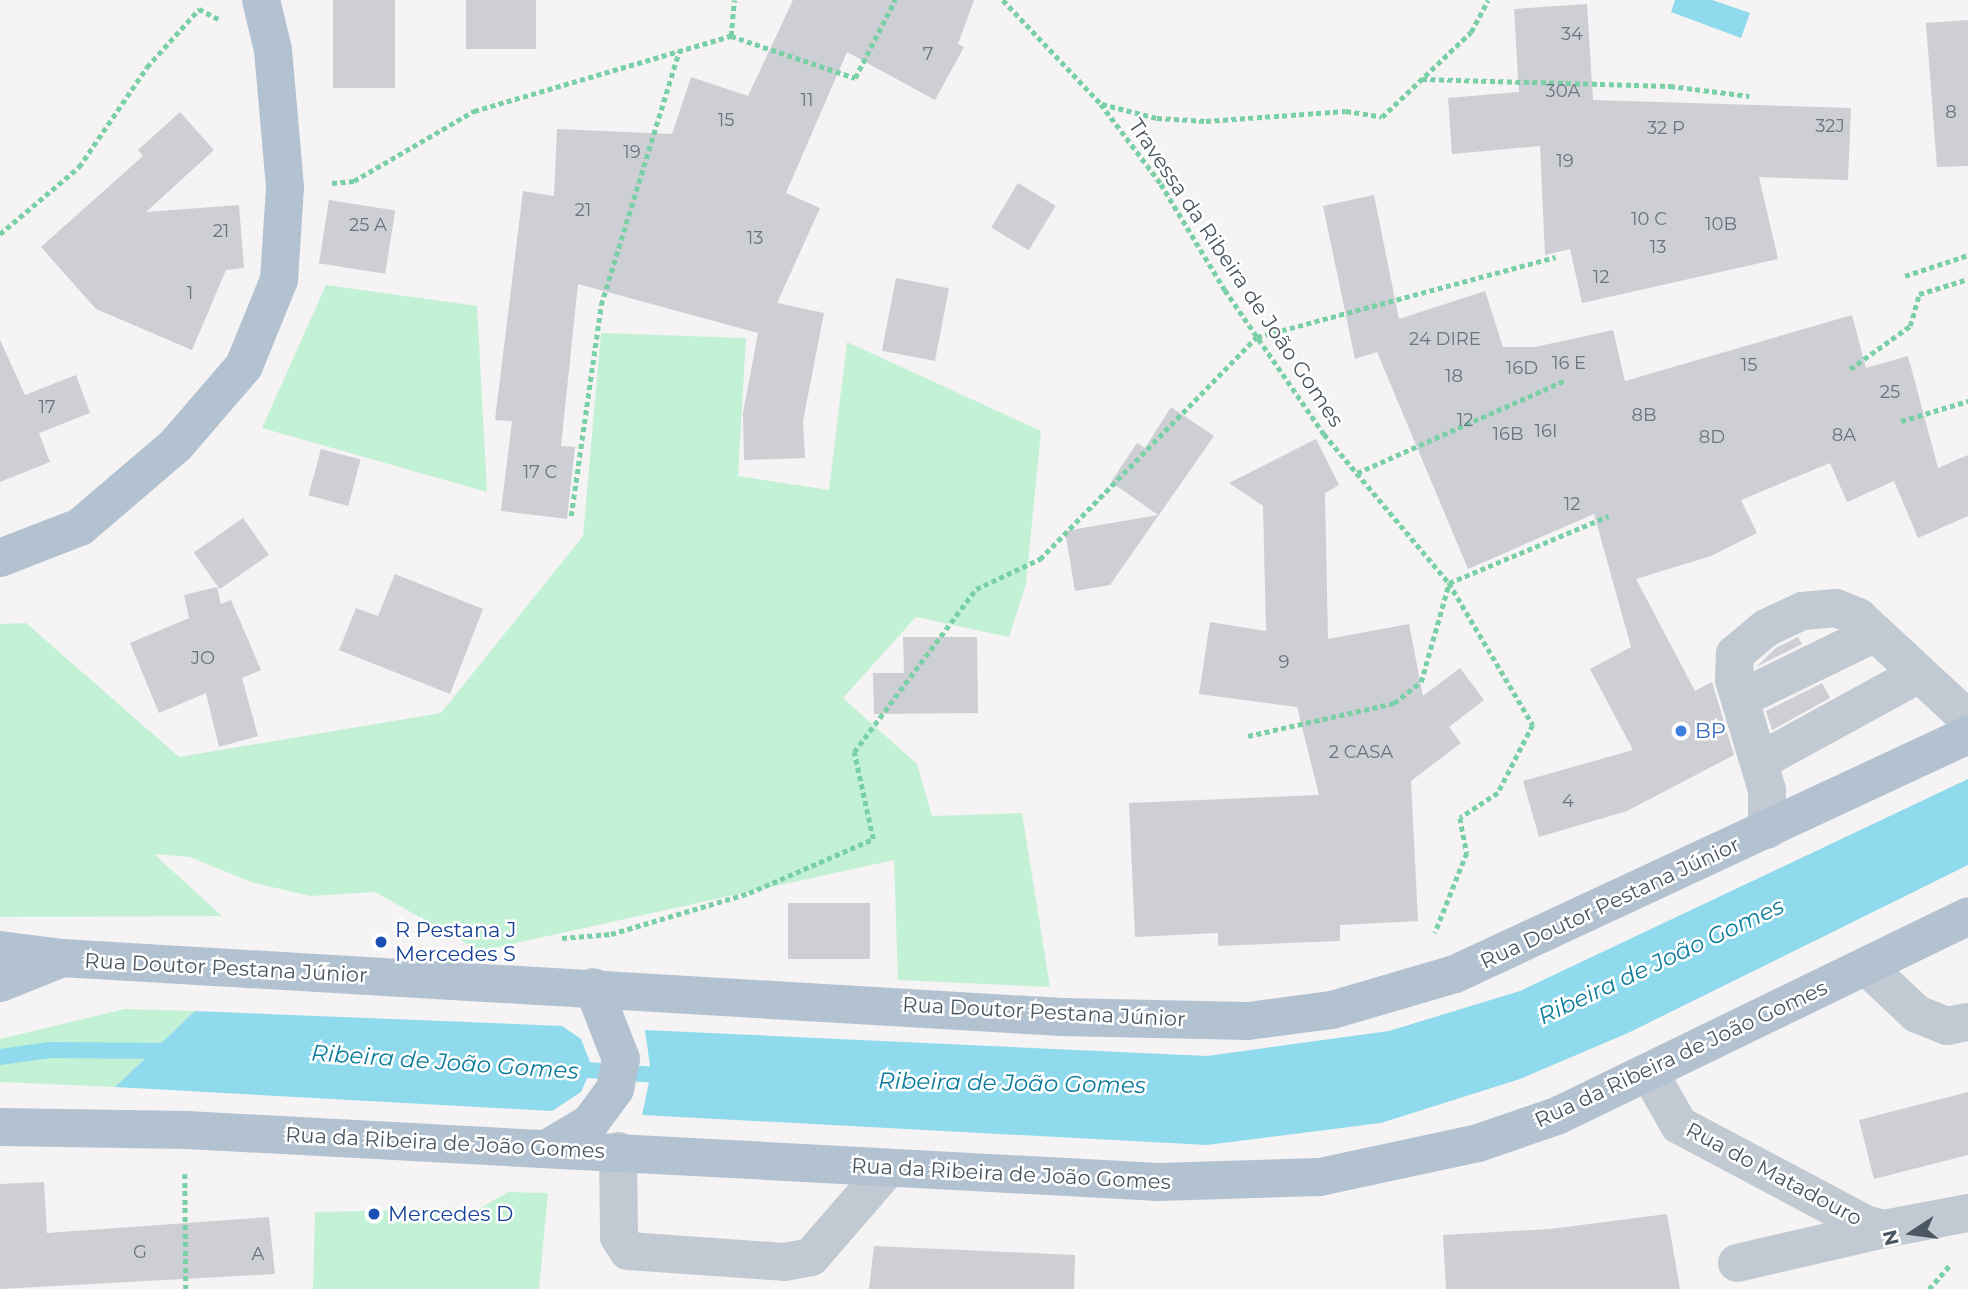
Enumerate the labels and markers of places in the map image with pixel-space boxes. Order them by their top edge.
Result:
place label: BP [1695,718,1726,744]
marker: BP [1673,723,1689,739]
place label: R Pestana J Mercedes S [395,917,517,967]
marker: R Pestana J Mercedes S [373,934,389,950]
place label: Mercedes D [388,1201,513,1227]
marker: Mercedes D [366,1206,382,1222]

